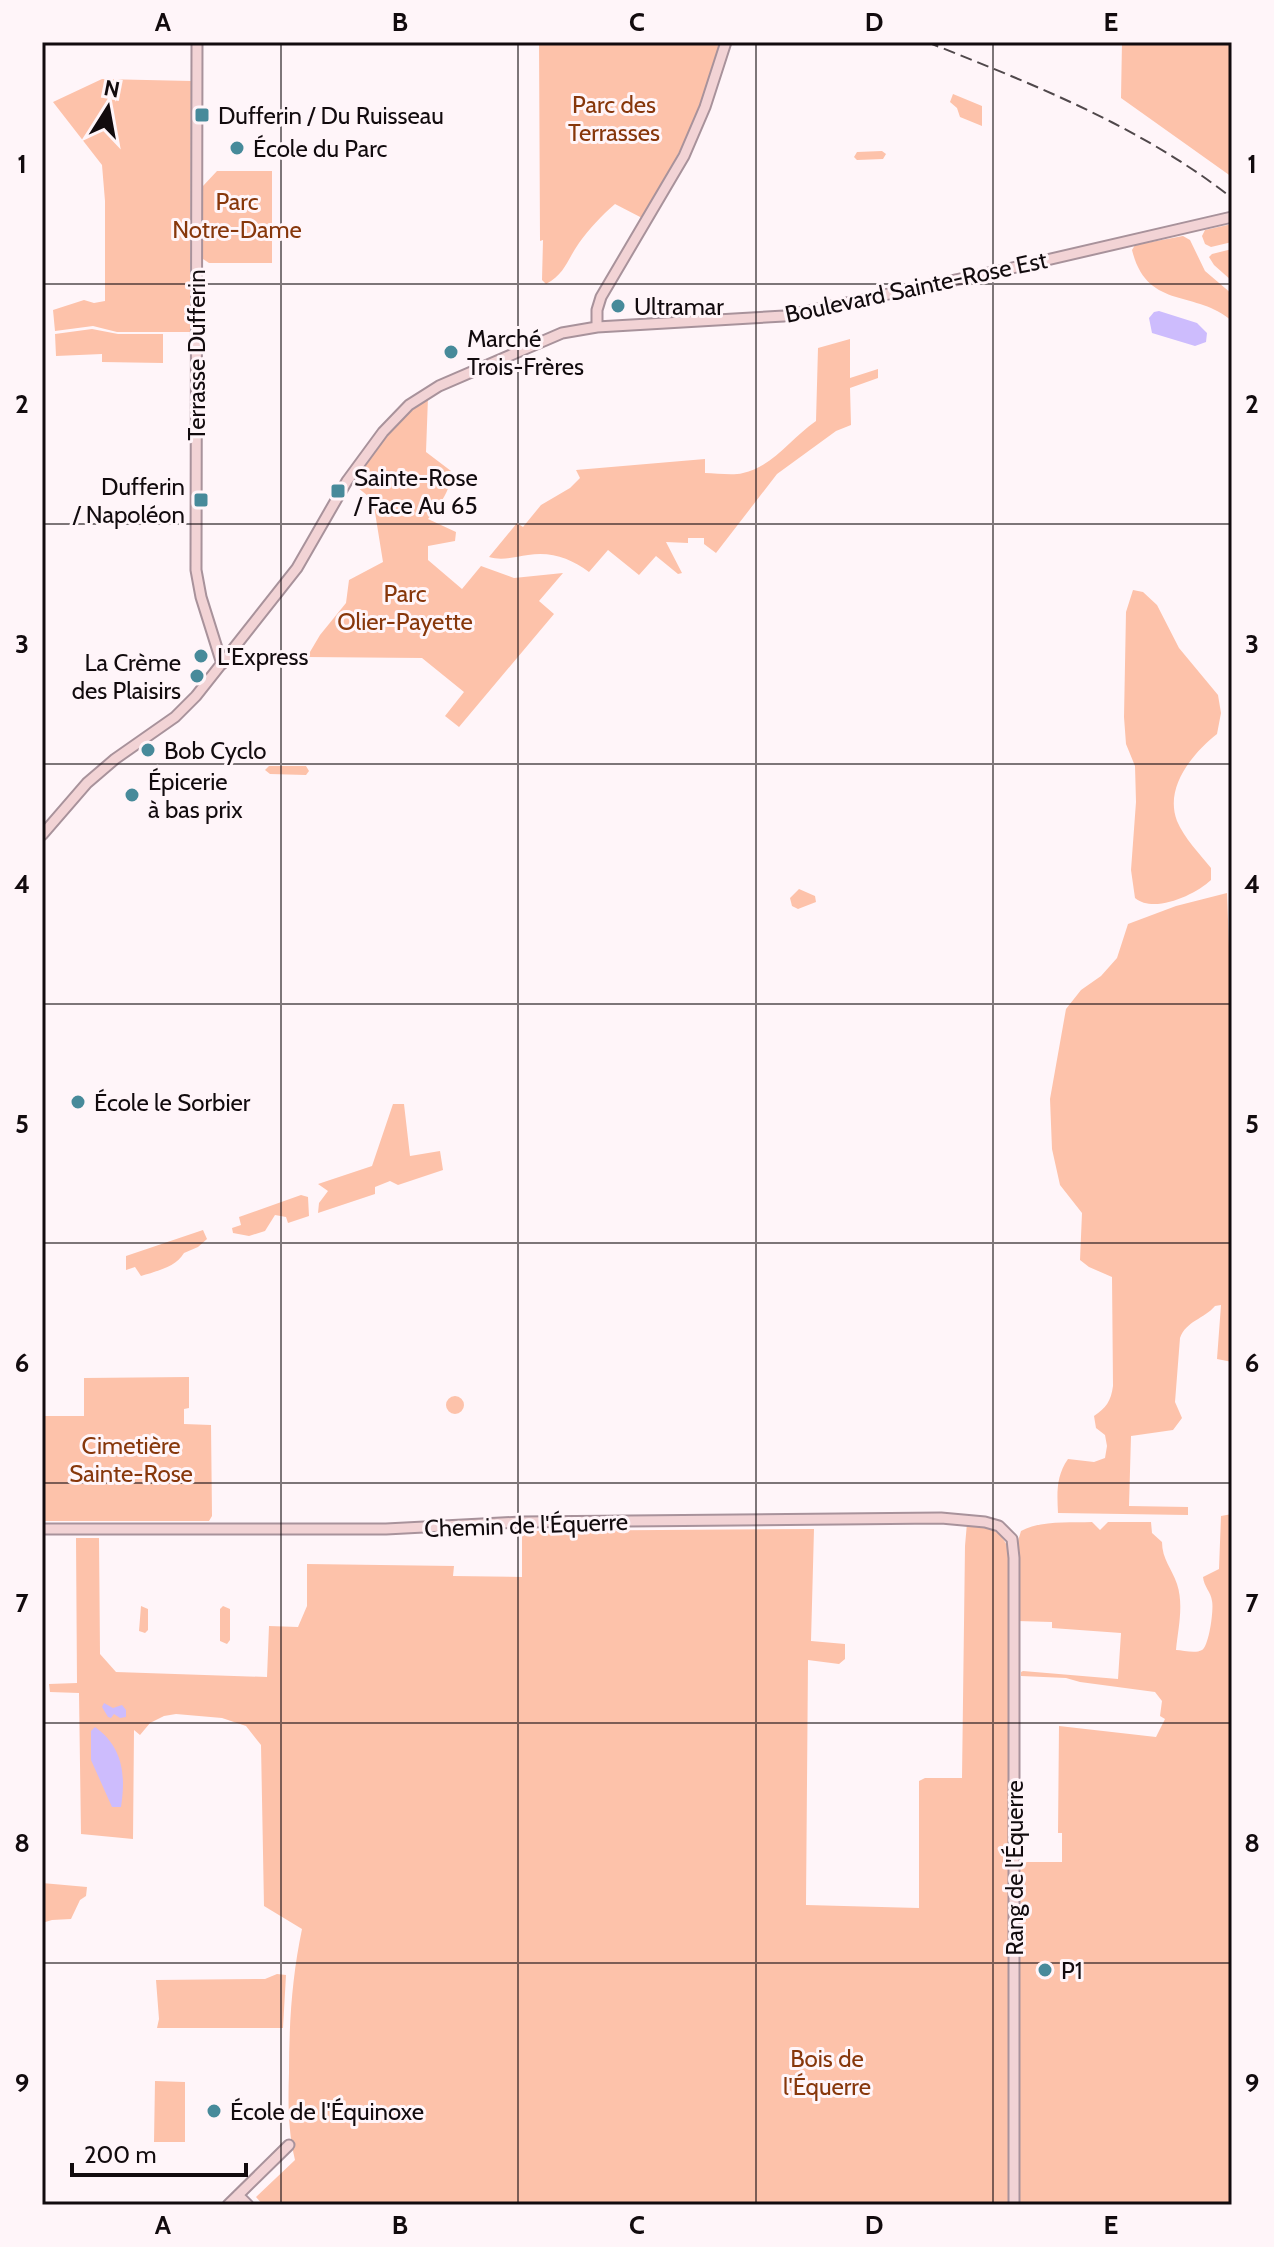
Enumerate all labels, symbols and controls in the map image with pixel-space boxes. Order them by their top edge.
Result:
text: A [155,6,172,38]
text: B [392,6,408,38]
text: C [629,6,645,38]
text: D [865,6,883,38]
text: E [1104,6,1118,38]
north arrow [68,68,148,148]
text: N [102,74,122,104]
park label: Parc des Terrasses [568,90,660,147]
place label: Dufferin / Du Ruisseau [218,101,444,130]
marker: Dufferin / Du Ruisseau [193,106,211,124]
place label: École du Parc [253,134,388,163]
marker: École du Parc [228,139,246,157]
text: 1 [17,148,27,180]
text: 1 [1247,148,1257,180]
park label: Parc Notre-Dame [172,187,302,244]
street label: Boulevard Sainte-Rose Est [782,245,1050,329]
street label: Terrasse Dufferin [182,269,211,441]
place label: Ultramar [634,292,724,321]
marker: Ultramar [609,297,627,315]
place label: Marché Trois-Frères [467,324,584,381]
marker: Marché Trois-Frères [442,343,460,361]
text: 2 [15,388,29,420]
text: 2 [1245,388,1259,420]
place label: Sainte-Rose / Face Au 65 [353,463,478,520]
place label: Dufferin / Napoléon [72,472,185,529]
marker: Sainte-Rose / Face Au 65 [329,482,347,500]
marker: Dufferin / Napoléon [192,491,210,509]
park label: Parc Olier-Payette [337,579,473,636]
text: 3 [15,628,29,660]
text: 3 [1245,628,1259,660]
place label: L'Express [217,642,309,671]
marker: L'Express [192,647,210,665]
place label: La Crème des Plaisirs [72,648,181,705]
marker: La Crème des Plaisirs [188,667,206,685]
place label: Bob Cyclo [164,736,266,765]
marker: Bob Cyclo [139,741,157,759]
place label: Épicerie à bas prix [148,767,243,824]
marker: Épicerie à bas prix [123,786,141,804]
text: 4 [14,868,30,900]
text: 4 [1244,868,1260,900]
place label: École le Sorbier [94,1088,251,1117]
marker: École le Sorbier [69,1093,87,1111]
text: 5 [15,1108,29,1140]
text: 5 [1245,1108,1259,1140]
text: 6 [15,1347,29,1379]
text: 6 [1245,1347,1259,1379]
park label: Cimetière Sainte-Rose [69,1431,193,1488]
street label: Chemin de l'Équerre [424,1507,628,1543]
text: 7 [15,1587,29,1619]
text: 7 [1245,1587,1259,1619]
street label: Rang de l'Équerre [1000,1780,1029,1956]
text: 8 [14,1827,30,1859]
text: 8 [1244,1827,1260,1859]
place label: P1 [1061,1956,1083,1985]
marker: P1 [1036,1961,1054,1979]
park label: Bois de l'Équerre [783,2044,871,2101]
text: 9 [15,2067,29,2099]
text: 9 [1245,2067,1259,2099]
place label: École de l'Équinoxe [230,2097,424,2126]
marker: École de l'Équinoxe [205,2102,223,2120]
scale bar [72,2127,246,2177]
text: 200 m [84,2140,157,2169]
text: A [155,2209,172,2241]
text: B [392,2209,408,2241]
text: C [629,2209,645,2241]
text: D [865,2209,883,2241]
text: E [1104,2209,1118,2241]

